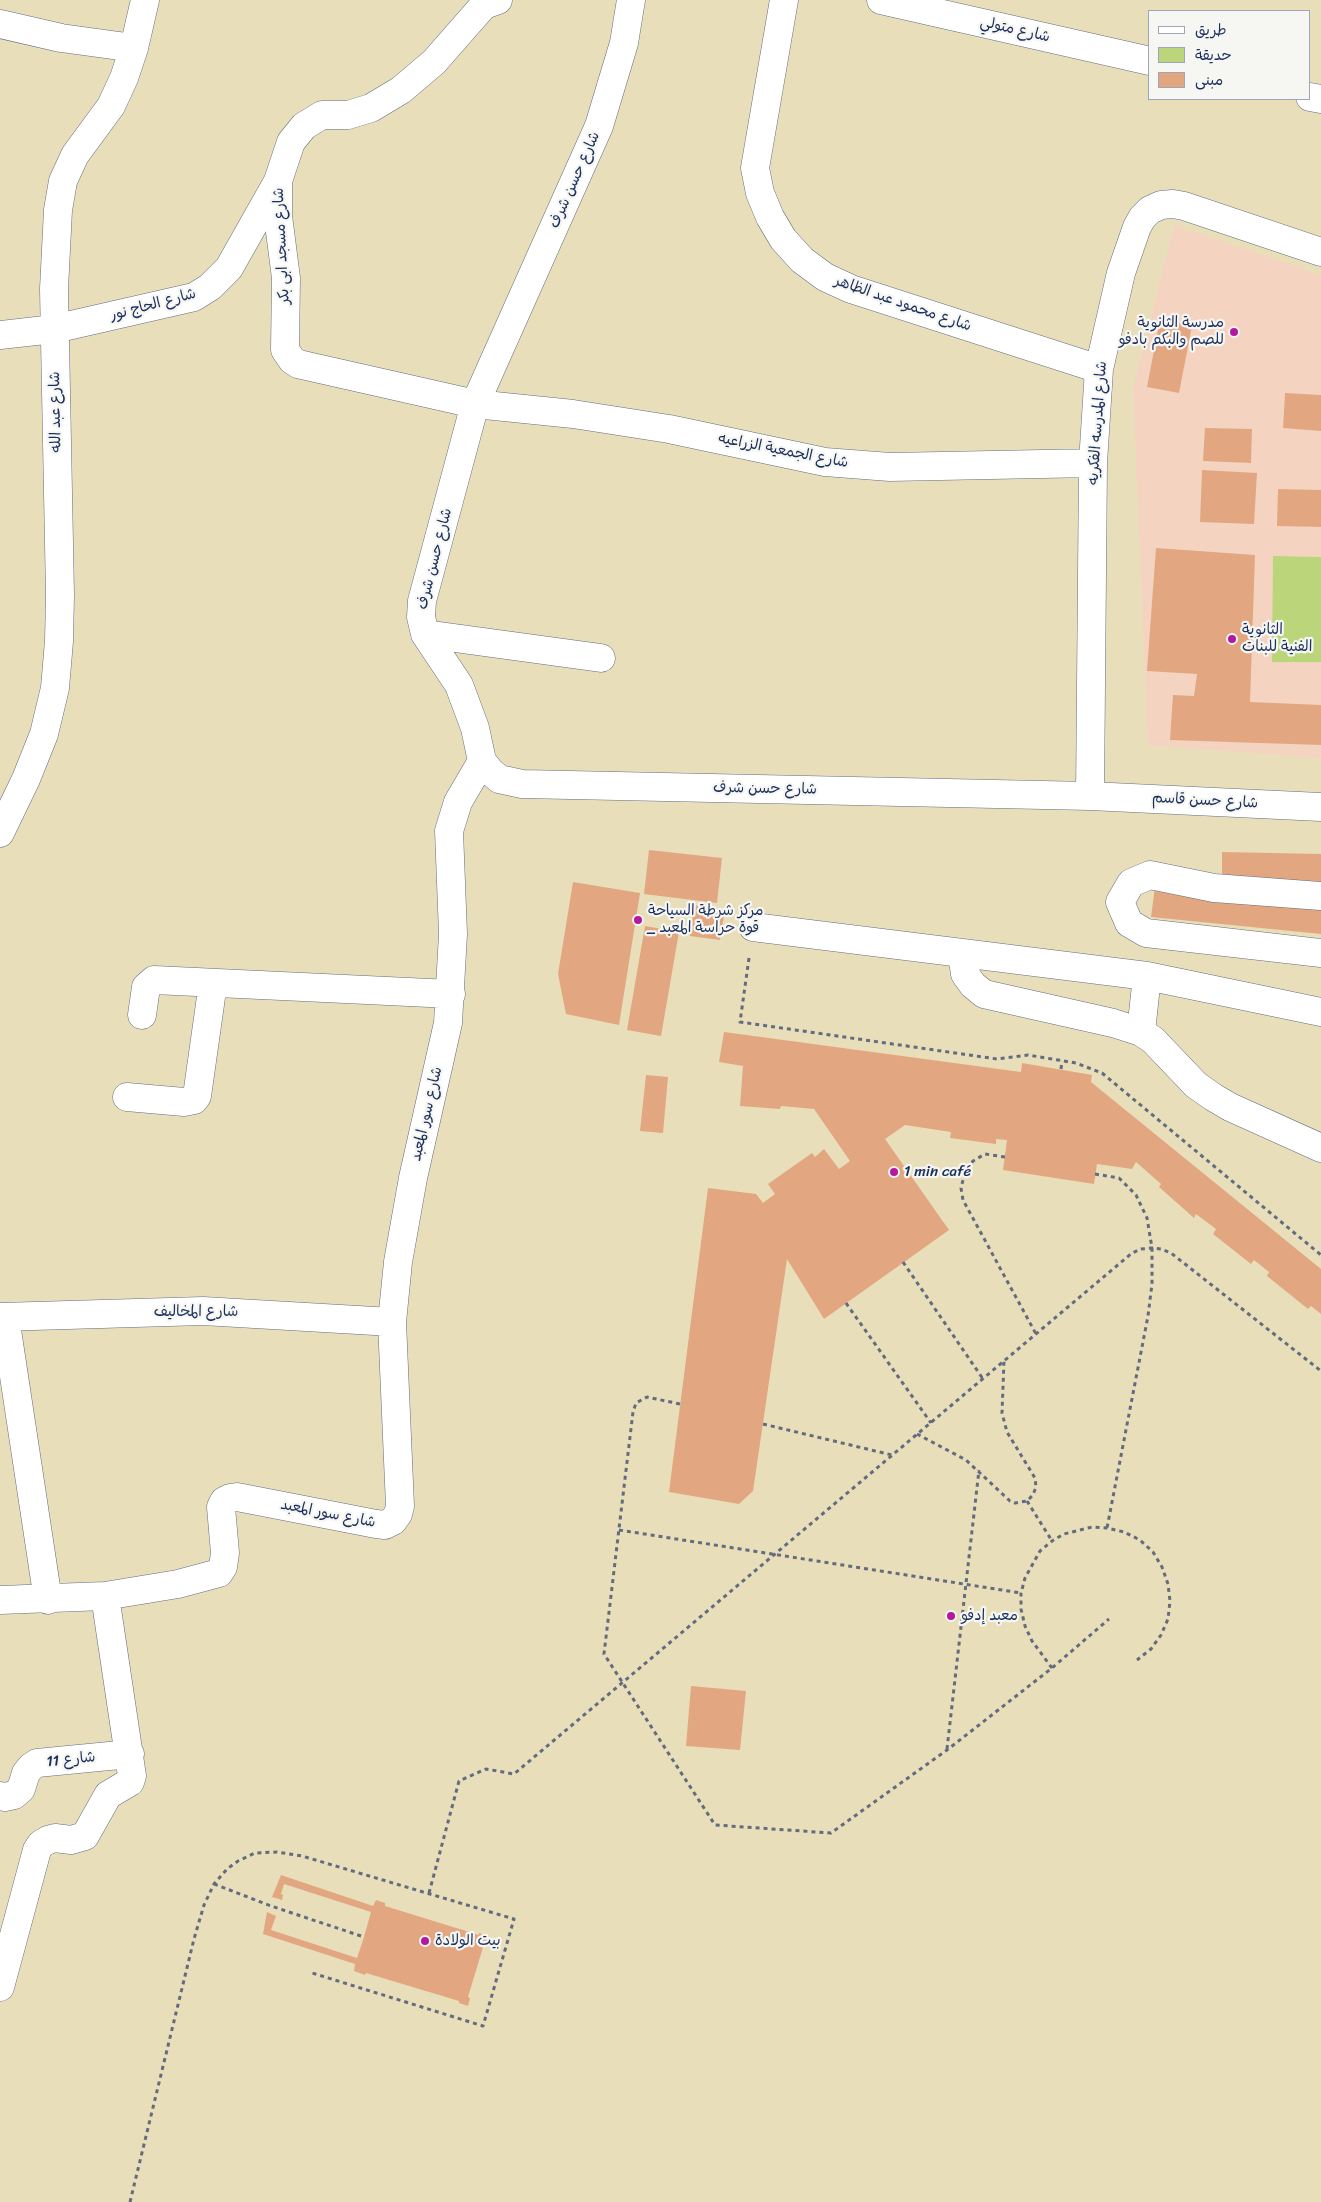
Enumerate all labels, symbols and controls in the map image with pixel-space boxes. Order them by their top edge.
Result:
legend [1148,10,1311,100]
street label: شارع متولي [978,13,1052,47]
text: طريق [1195,17,1227,43]
text: حديقة [1195,42,1232,68]
text: مبنى [1195,67,1223,93]
street label: شارع حسن شرف [546,129,604,231]
street label: شارع مسجد ابى بكر [270,187,294,305]
street label: شارع محمود عبد الظاهر [832,272,974,336]
street label: شارع الحاج نور [108,285,198,325]
place label: مدرسة الثانوية للصم والبكم بادفو [1118,314,1224,349]
marker: مدرسة الثانوية للصم والبكم بادفو [1228,326,1240,338]
street label: شارع المدرسه الفكريه [1085,360,1111,486]
street label: شارع عبد الله [46,371,66,453]
street label: شارع الجمعية الزراعيه [716,430,850,472]
street label: شارع حسن شرف [414,506,456,612]
place label: الثانوية الفنية للبنات [1242,621,1312,656]
marker: الثانوية الفنية للبنات [1226,633,1238,645]
street label: شارع حسن شرف [713,779,817,799]
street label: شارع حسن قاسم [1152,789,1258,813]
place label: مركز شرطة السياحة _ قوة حراسة المعبد [648,902,763,937]
marker: مركز شرطة السياحة _ قوة حراسة المعبد [632,914,644,926]
street label: شارع سور المعبد [407,1065,447,1163]
place label: 1 min café [904,1163,971,1181]
marker: 1 min café [888,1166,900,1178]
street label: شارع المخاليف [154,1303,238,1321]
street label: شارع سور المعبد [279,1496,377,1532]
place label: معبد إدفو [961,1607,1018,1625]
marker: معبد إدفو [945,1610,957,1622]
street label: شارع 11 [46,1748,96,1772]
place label: بيت الولادة [435,1932,501,1950]
marker: بيت الولادة [419,1935,431,1947]

